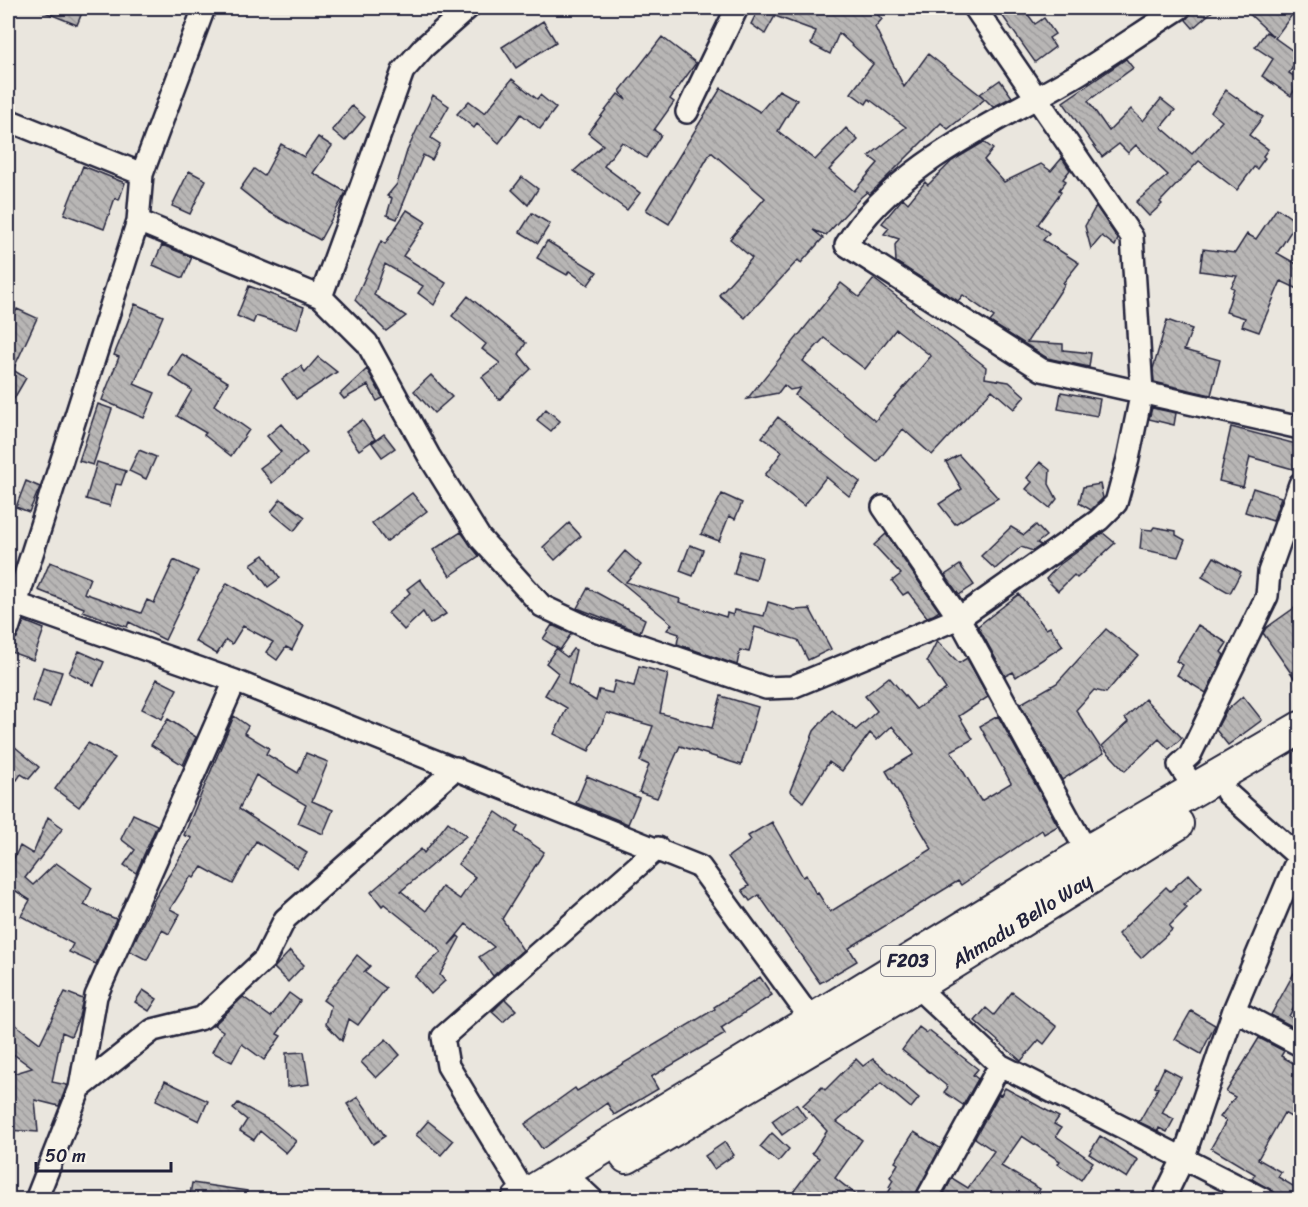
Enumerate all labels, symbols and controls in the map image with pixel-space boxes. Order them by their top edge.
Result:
street label: Ahmadu Bello Way [943,863,1100,978]
road number: F203 [881,946,935,976]
scale bar [36,1135,171,1173]
text: 50 m [45,1140,86,1172]

